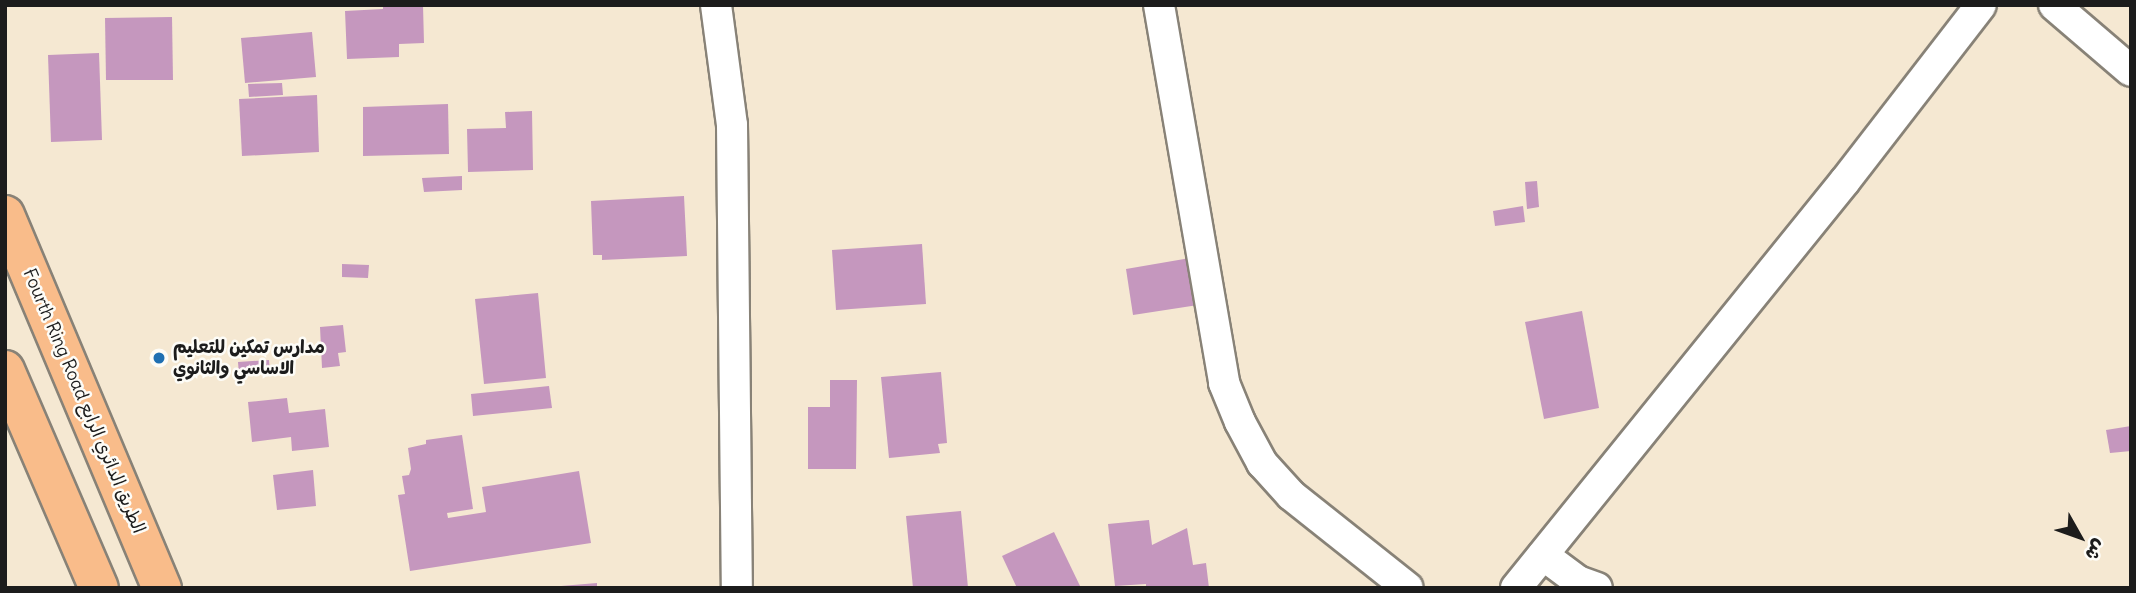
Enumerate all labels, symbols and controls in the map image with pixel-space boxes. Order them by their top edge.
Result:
street label: Fourth Ring Road الطريق الدائري الرابع [18,265,150,537]
place label: مدارس تمكين للتعليم الاساسي والثانوي [173,337,325,380]
marker: مدارس تمكين للتعليم الاساسي والثانوي [151,350,167,366]
north arrow [2045,502,2115,572]
text: ش [2080,535,2112,566]

